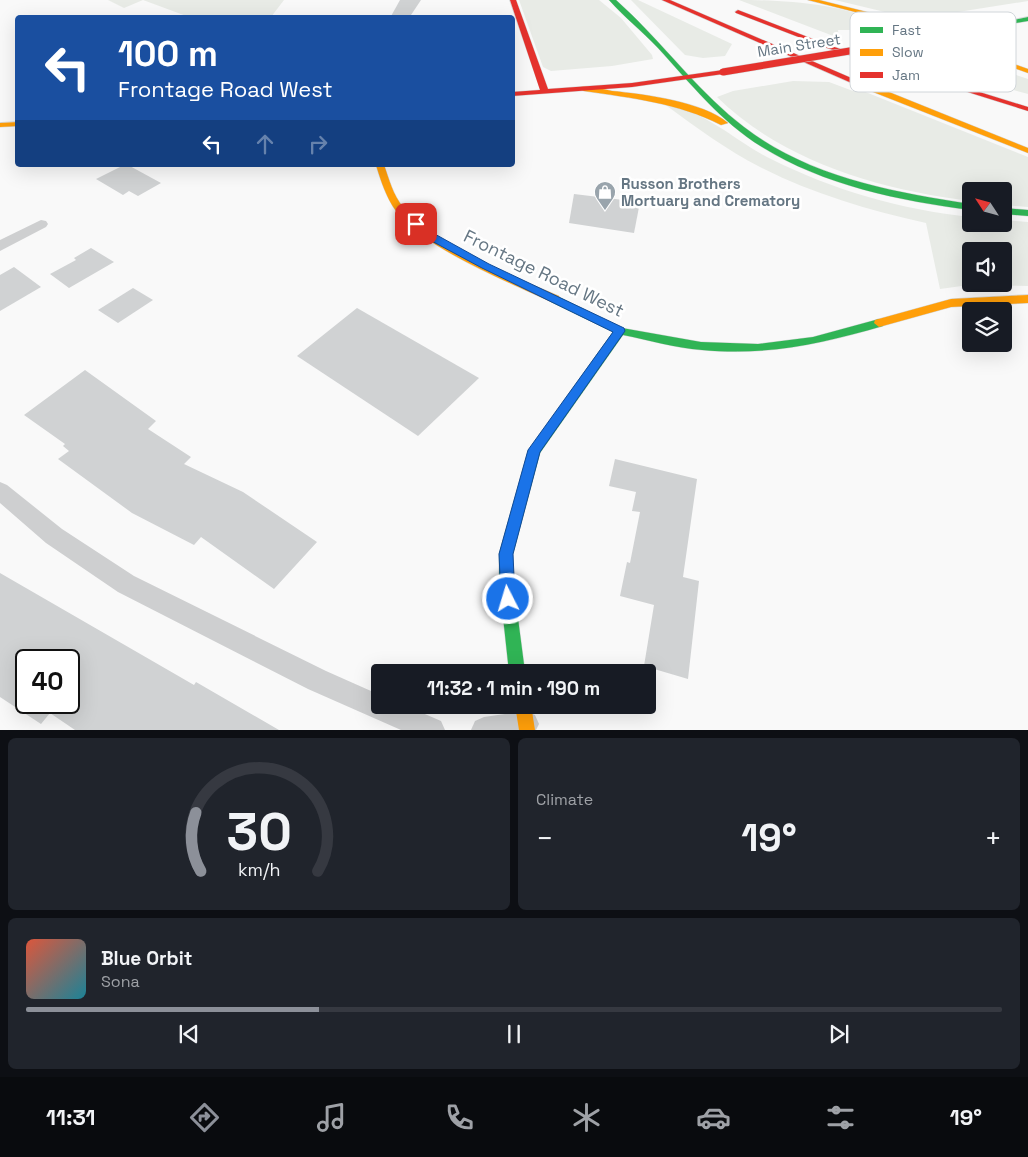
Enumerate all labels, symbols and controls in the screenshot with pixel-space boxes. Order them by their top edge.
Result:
legend [850,12,1016,92]
text: Fast [892,21,921,39]
street label: Main Street [756,29,842,61]
text: 100 m [118,32,218,76]
icon: left [35,35,100,100]
text: Slow [892,43,924,61]
text: Jam [892,66,920,84]
text: Frontage Road West [118,75,333,103]
icon: left [198,130,226,158]
icon: ahead [251,130,279,158]
icon: right [304,130,332,158]
place label: Russon Brothers Mortuary and Crematory [621,174,800,210]
shop icon: Russon Brothers Mortuary and Crematory [593,180,617,211]
north arrow [962,182,1012,232]
map controls [962,182,1012,352]
pin [395,203,437,245]
icon: arrive [402,210,430,238]
street label: Frontage Road West [460,224,628,322]
button: sound [962,242,1012,292]
button: layers [962,302,1012,352]
position arrow [481,572,533,624]
speed limit sign: 40 [15,649,80,714]
text: 11:32 · 1 min · 190 m [427,676,600,701]
text: Climate [536,789,593,810]
text: 30 [226,799,292,865]
text: 19° [741,814,797,862]
text: − [536,820,553,856]
text: + [985,820,1002,856]
text: km/h [238,858,280,881]
text: Blue Orbit [101,946,192,971]
text: Sona [101,971,140,992]
icon: previous [175,1020,203,1048]
icon: pause [500,1020,528,1048]
icon: next [825,1020,853,1048]
icon: directions [187,1100,222,1135]
icon: music [314,1100,349,1135]
icon: phone [442,1100,477,1135]
icon: climate [569,1100,604,1135]
icon: car [696,1100,731,1135]
icon: filters [823,1100,858,1135]
text: 11:31 [46,1103,95,1131]
text: 19° [950,1103,982,1131]

